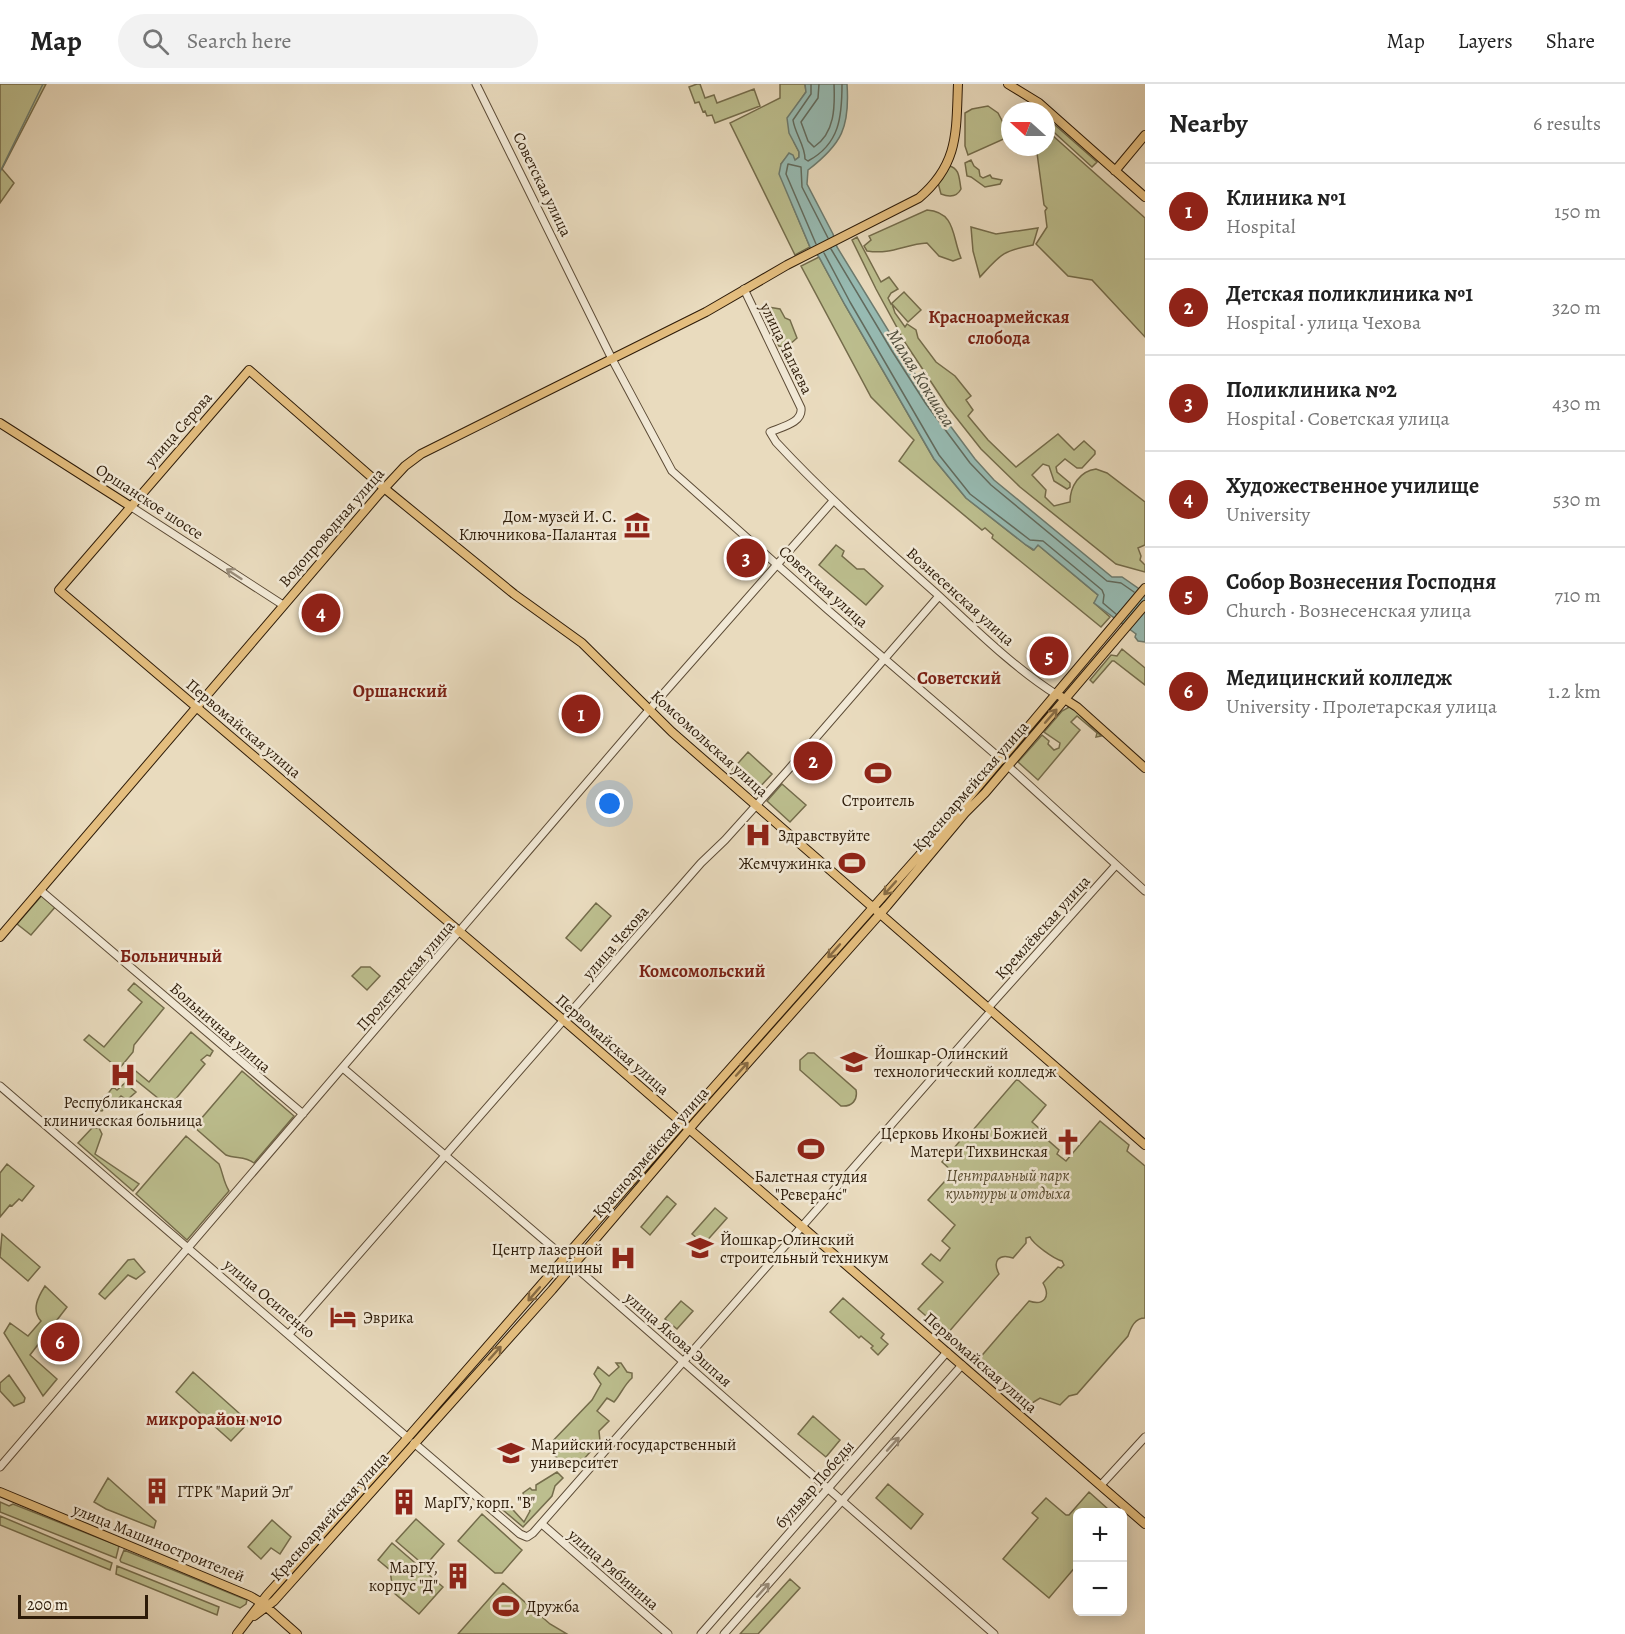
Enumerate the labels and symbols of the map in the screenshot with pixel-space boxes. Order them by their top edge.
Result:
north arrow [1001,102,1055,156]
street label: Советская улица [507,128,577,241]
street label: улица Чапаева [754,298,818,398]
district label: Красноармейская слобода [928,305,1070,350]
water label: Малая Кокшага [881,324,961,432]
street label: улица Серова [139,387,218,473]
street label: Оршанское шоссе [91,459,208,545]
street label: Водопроводная улица [274,463,390,592]
place label: Дом-музей И. С. Ключникова-Палантая [459,506,617,546]
museum icon: Дом-музей И. С. Ключникова-Палантая [622,510,652,540]
pin: 3 [726,536,766,580]
street label: Советская улица [774,540,873,633]
street label: Вознесенская улица [902,542,1020,652]
one-way arrow [226,567,243,579]
pin: 4 [302,590,340,636]
pin: 5 [1030,634,1068,678]
district label: Советский [917,666,1001,690]
street label: Первомайская улица [181,674,306,784]
district label: Оршанский [353,679,448,703]
street label: Комсомольская улица [646,685,773,803]
pin: 1 [562,692,600,736]
one-way arrow [1044,708,1057,724]
street label: Красноармейская улица [908,716,1034,857]
pin: 2 [794,738,832,784]
sports icon: Строитель [863,758,893,788]
your location [595,789,624,818]
place label: Строитель [842,790,914,812]
hospital icon: Здравствуйте [743,820,773,850]
place label: Здравствуйте [778,825,870,847]
sports icon: Жемчужинка [837,848,867,878]
place label: Жемчужинка [739,853,833,875]
street label: Кремлёвская улица [990,870,1096,985]
one-way arrow [883,880,897,895]
street label: улица Чехова [577,901,654,985]
street label: Пролетарская улица [352,915,460,1036]
one-way arrow [827,943,841,958]
district label: Больничный [120,944,222,968]
district label: Комсомольский [639,959,766,983]
street label: Больничная улица [165,978,276,1078]
street label: Первомайская улица [551,989,674,1101]
place label: Йошкар-Олинский технологический колледж [874,1043,1057,1083]
school or university icon: Йошкар-Олинский технологический колледж [839,1047,869,1077]
hospital icon: Республиканская клиническая больница [108,1060,138,1090]
one-way arrow [735,1062,749,1077]
street label: Красноармейская улица [588,1082,714,1223]
place label: Республиканская клиническая больница [44,1092,203,1132]
place label: Церковь Иконы Божией Матери Тихвинская [881,1123,1048,1163]
church icon: Церковь Иконы Божией Матери Тихвинская [1053,1127,1083,1157]
sports icon: Балетная студия "Реверанс" [796,1134,826,1164]
park label: Центральный парк культуры и отдыха [946,1165,1070,1205]
place label: Балетная студия "Реверанс" [754,1166,868,1206]
place label: Йошкар-Олинский строительный техникум [720,1229,889,1269]
school or university icon: Йошкар-Олинский строительный техникум [685,1233,715,1263]
place label: Центр лазерной медицины [492,1239,603,1279]
hospital icon: Центр лазерной медицины [608,1243,638,1273]
street label: улица Осипенко [218,1253,320,1344]
one-way arrow [527,1286,541,1301]
street label: улица Якова Эшпая [619,1286,737,1393]
hotel icon: Эврика [328,1302,358,1332]
place label: Эврика [363,1307,414,1329]
street label: Первомайская улица [919,1307,1042,1419]
pin: 6 [40,1320,80,1364]
one-way arrow [488,1346,502,1361]
district label: микрорайон №10 [146,1407,282,1431]
place label: Марийский государственный университет [530,1434,736,1474]
street label: бульвар Победы [770,1436,859,1533]
one-way arrow [885,1437,899,1453]
school or university icon: Марийский государственный университет [496,1438,526,1468]
street label: Красноармейская улица [266,1447,394,1586]
building icon: ГТРК "Марий Эл" [142,1476,172,1506]
place label: ГТРК "Марий Эл" [177,1481,294,1503]
building icon: МарГУ, корп. "В" [389,1487,419,1517]
place label: МарГУ, корп. "В" [424,1492,536,1514]
street label: улица Машиностроителей [68,1498,248,1588]
street label: улица Рябинина [562,1523,664,1616]
place label: МарГУ, корпус "Д" [369,1557,438,1597]
building icon: МарГУ, корпус "Д" [443,1561,473,1591]
one-way arrow [756,1583,770,1598]
sports icon: Дружба [491,1591,521,1621]
scale bar [18,1592,148,1620]
place label: Дружба [526,1596,580,1618]

